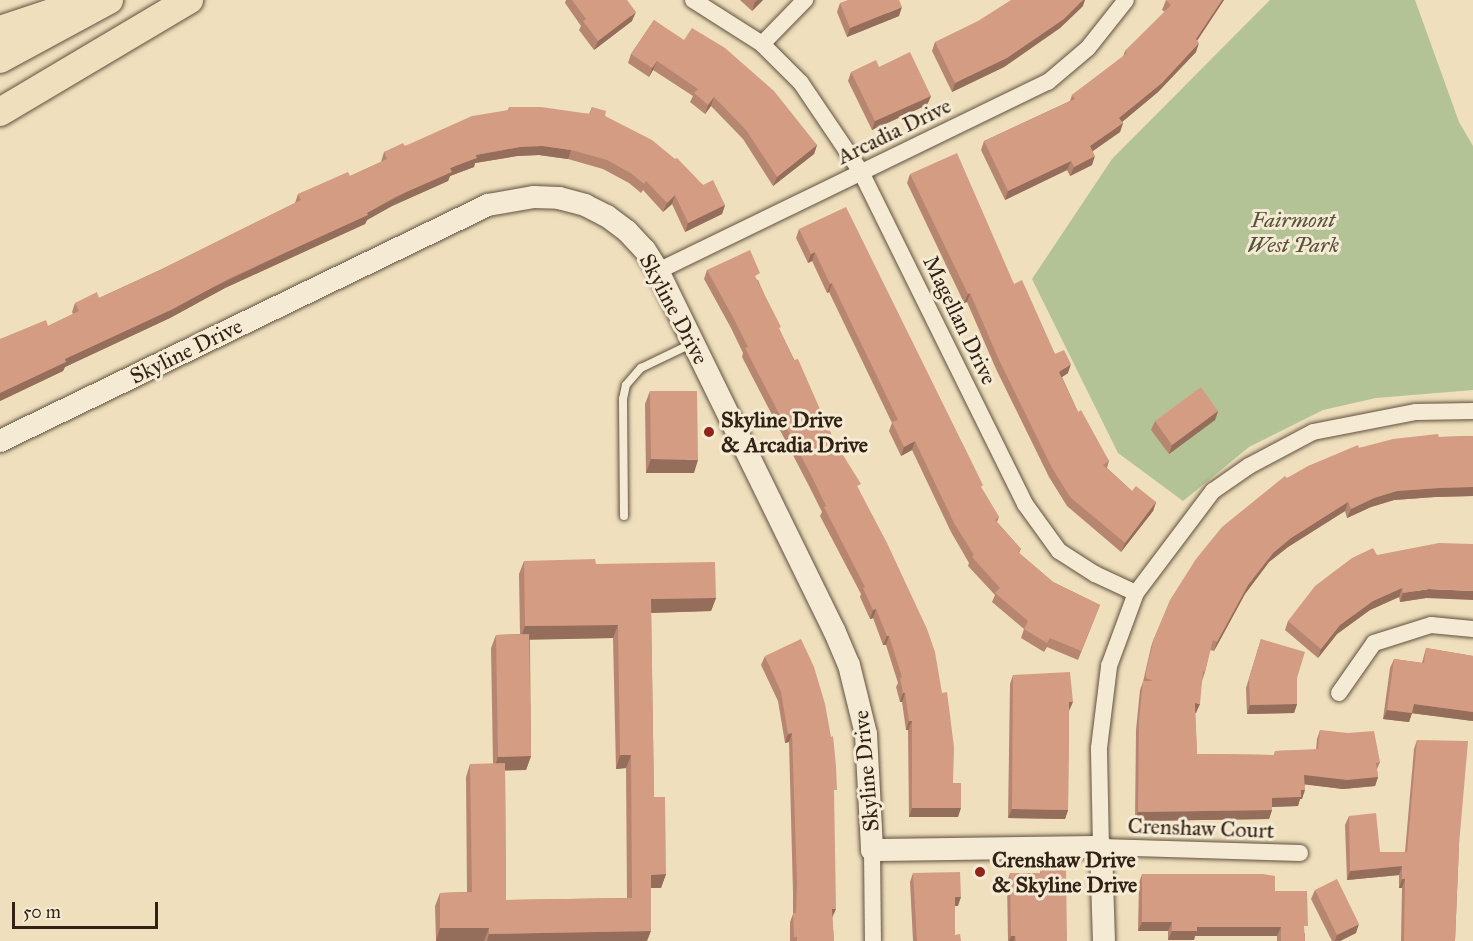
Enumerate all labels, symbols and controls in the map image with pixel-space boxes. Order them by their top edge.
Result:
street label: Arcadia Drive [833,92,955,170]
park label: Fairmont West Park [1247,206,1339,258]
street label: Skyline Drive [634,249,714,369]
street label: Magellan Drive [917,251,1003,389]
street label: Skyline Drive [125,312,247,390]
place label: Skyline Drive & Arcadia Drive [721,406,868,458]
marker: Skyline Drive & Arcadia Drive [702,425,716,439]
street label: Skyline Drive [848,709,884,833]
street label: Crenshaw Court [1127,812,1275,844]
place label: Crenshaw Drive & Skyline Drive [992,846,1137,897]
marker: Crenshaw Drive & Skyline Drive [973,865,987,879]
scale bar [15,890,160,928]
text: 50 m [23,901,61,923]

